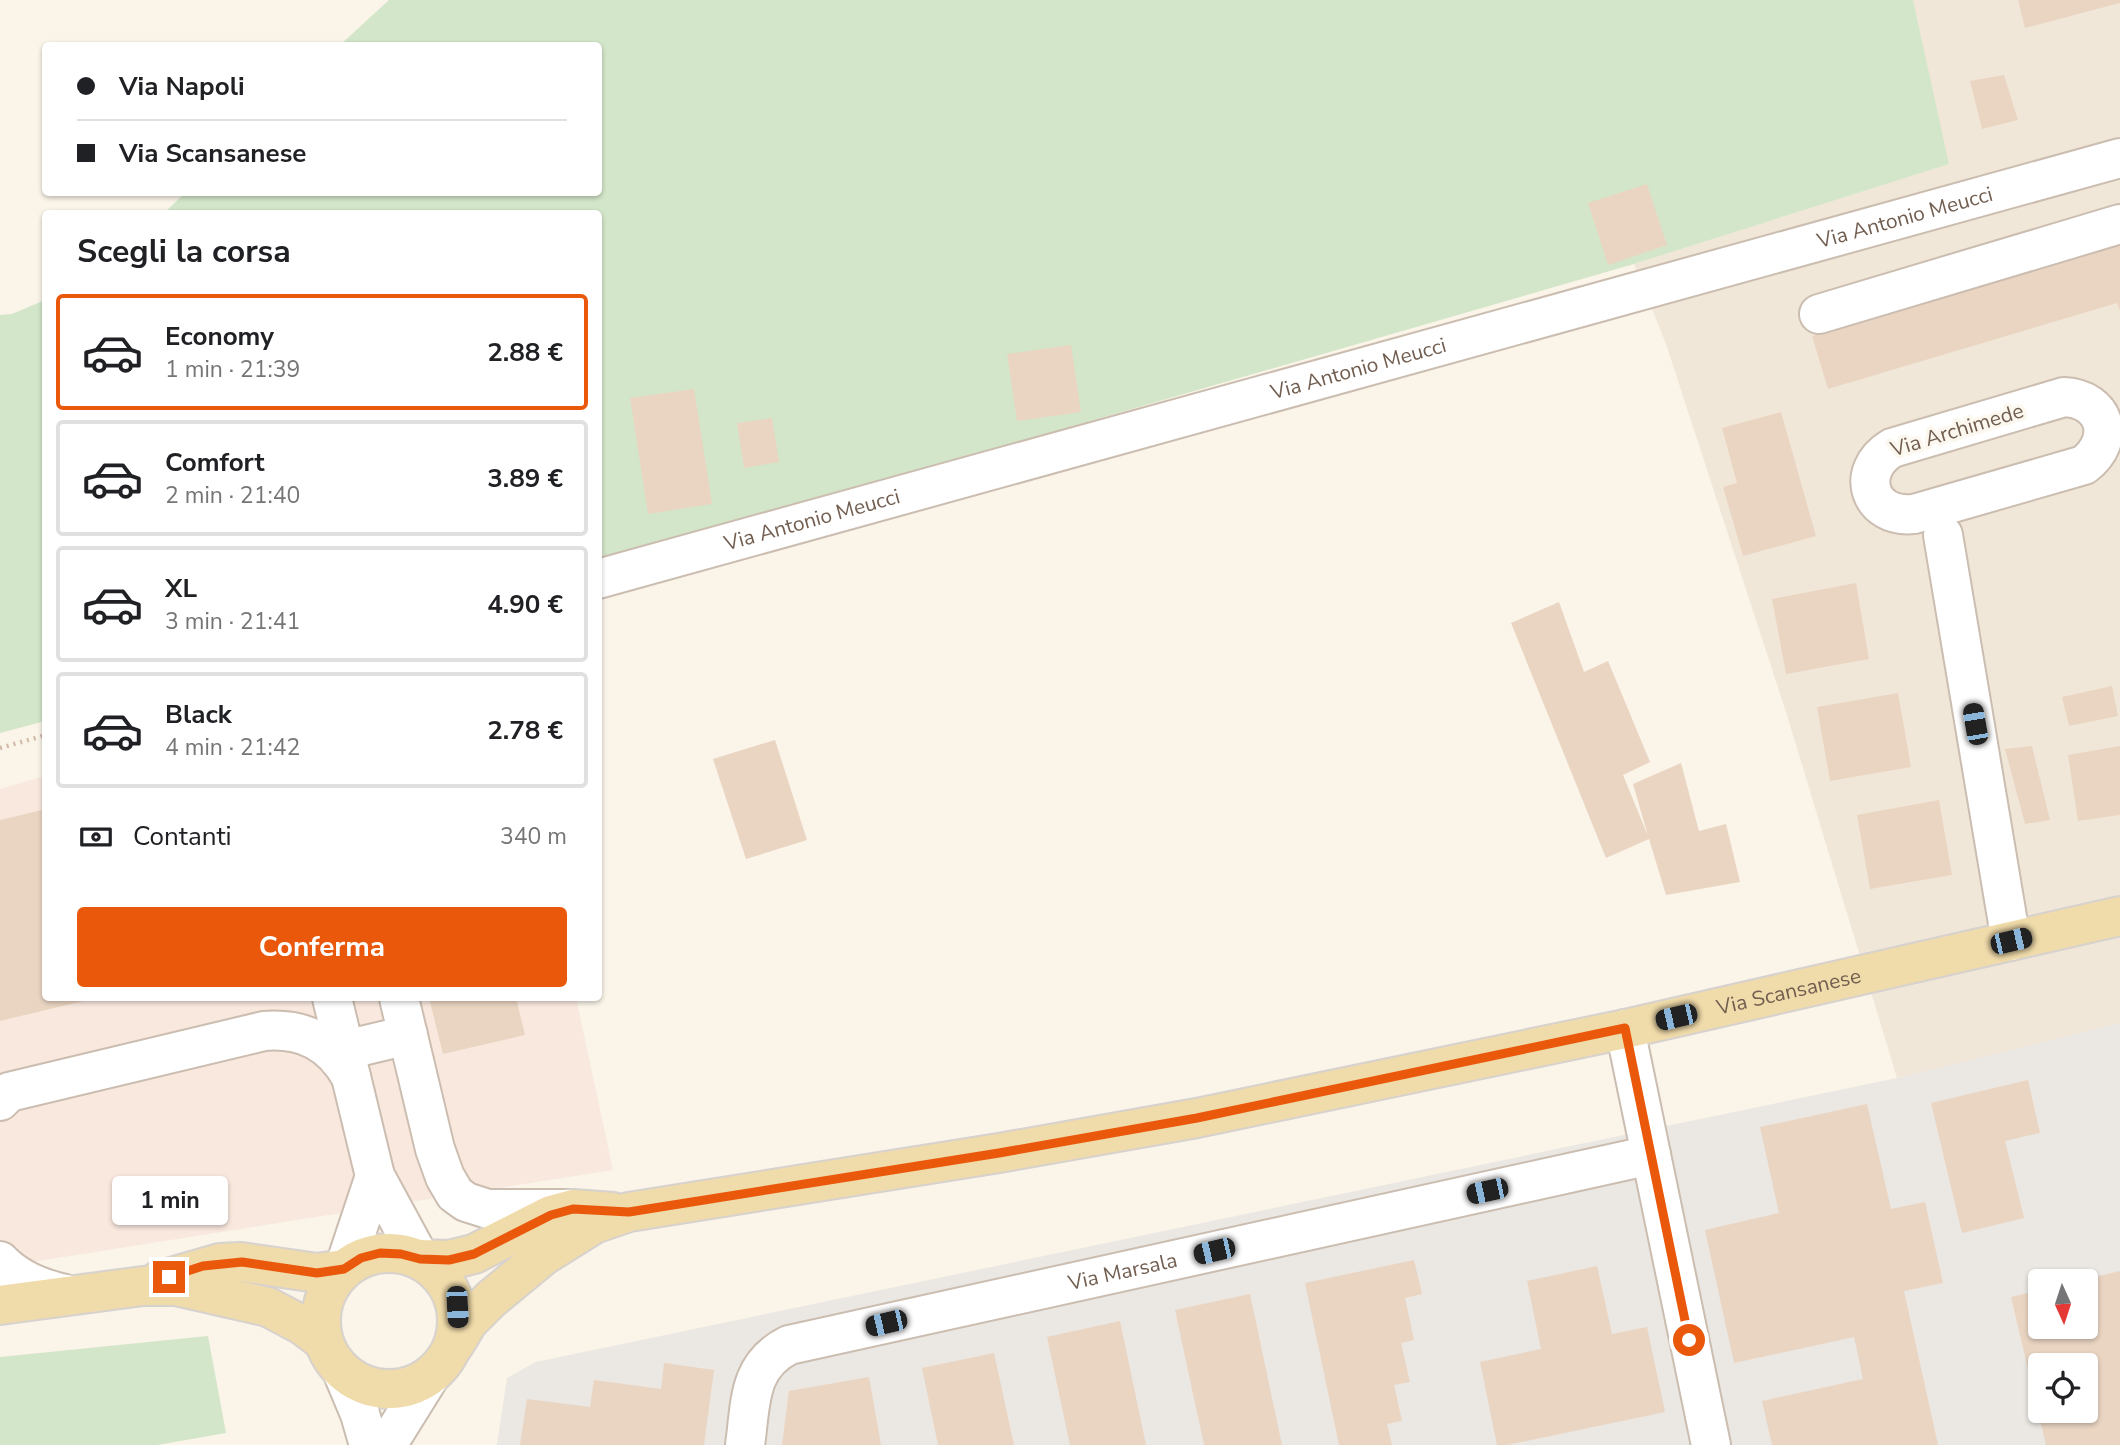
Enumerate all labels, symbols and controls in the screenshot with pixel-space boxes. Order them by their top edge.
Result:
text: Via Napoli [119,69,245,104]
text: Via Scansanese [119,136,306,171]
street label: Via Antonio Meucci [1813,180,1996,255]
text: Scegli la corsa [77,230,291,273]
text: Economy [165,319,274,354]
icon: car [81,321,144,384]
street label: Via Antonio Meucci [1266,331,1449,407]
text: 2.88 € [487,335,563,370]
text: 1 min · 21:39 [165,354,300,385]
street label: Via Archimede [1886,396,2027,464]
text: Comfort [165,445,265,480]
icon: car [81,447,144,510]
text: 3.89 € [487,461,563,496]
text: 2 min · 21:40 [165,480,300,511]
street label: Via Antonio Meucci [720,482,903,558]
text: XL [165,571,197,606]
icon: car [81,573,144,636]
text: 4.90 € [487,587,563,622]
text: 3 min · 21:41 [165,606,300,637]
text: Black [165,697,232,732]
icon: car [81,699,144,762]
car [1962,701,1989,747]
text: 2.78 € [487,713,563,748]
text: 4 min · 21:42 [165,732,300,763]
icon: cash [77,818,115,856]
text: Contanti [133,819,232,854]
text: 340 m [500,821,567,852]
button: Conferma [77,907,567,987]
car [1989,926,2034,956]
street label: Via Scansanese [1713,962,1864,1022]
car [1654,1002,1699,1032]
callout: 1 min [111,1176,227,1224]
car [1465,1176,1510,1206]
text: 1 min [140,1185,200,1216]
car [1192,1236,1237,1266]
street label: Via Marsala [1064,1246,1180,1297]
route end [153,1261,185,1293]
north arrow [2028,1269,2098,1339]
map controls [2028,1269,2098,1423]
car [446,1285,469,1329]
car [864,1308,909,1338]
route start [1673,1324,1705,1356]
button: locate [2028,1353,2098,1423]

